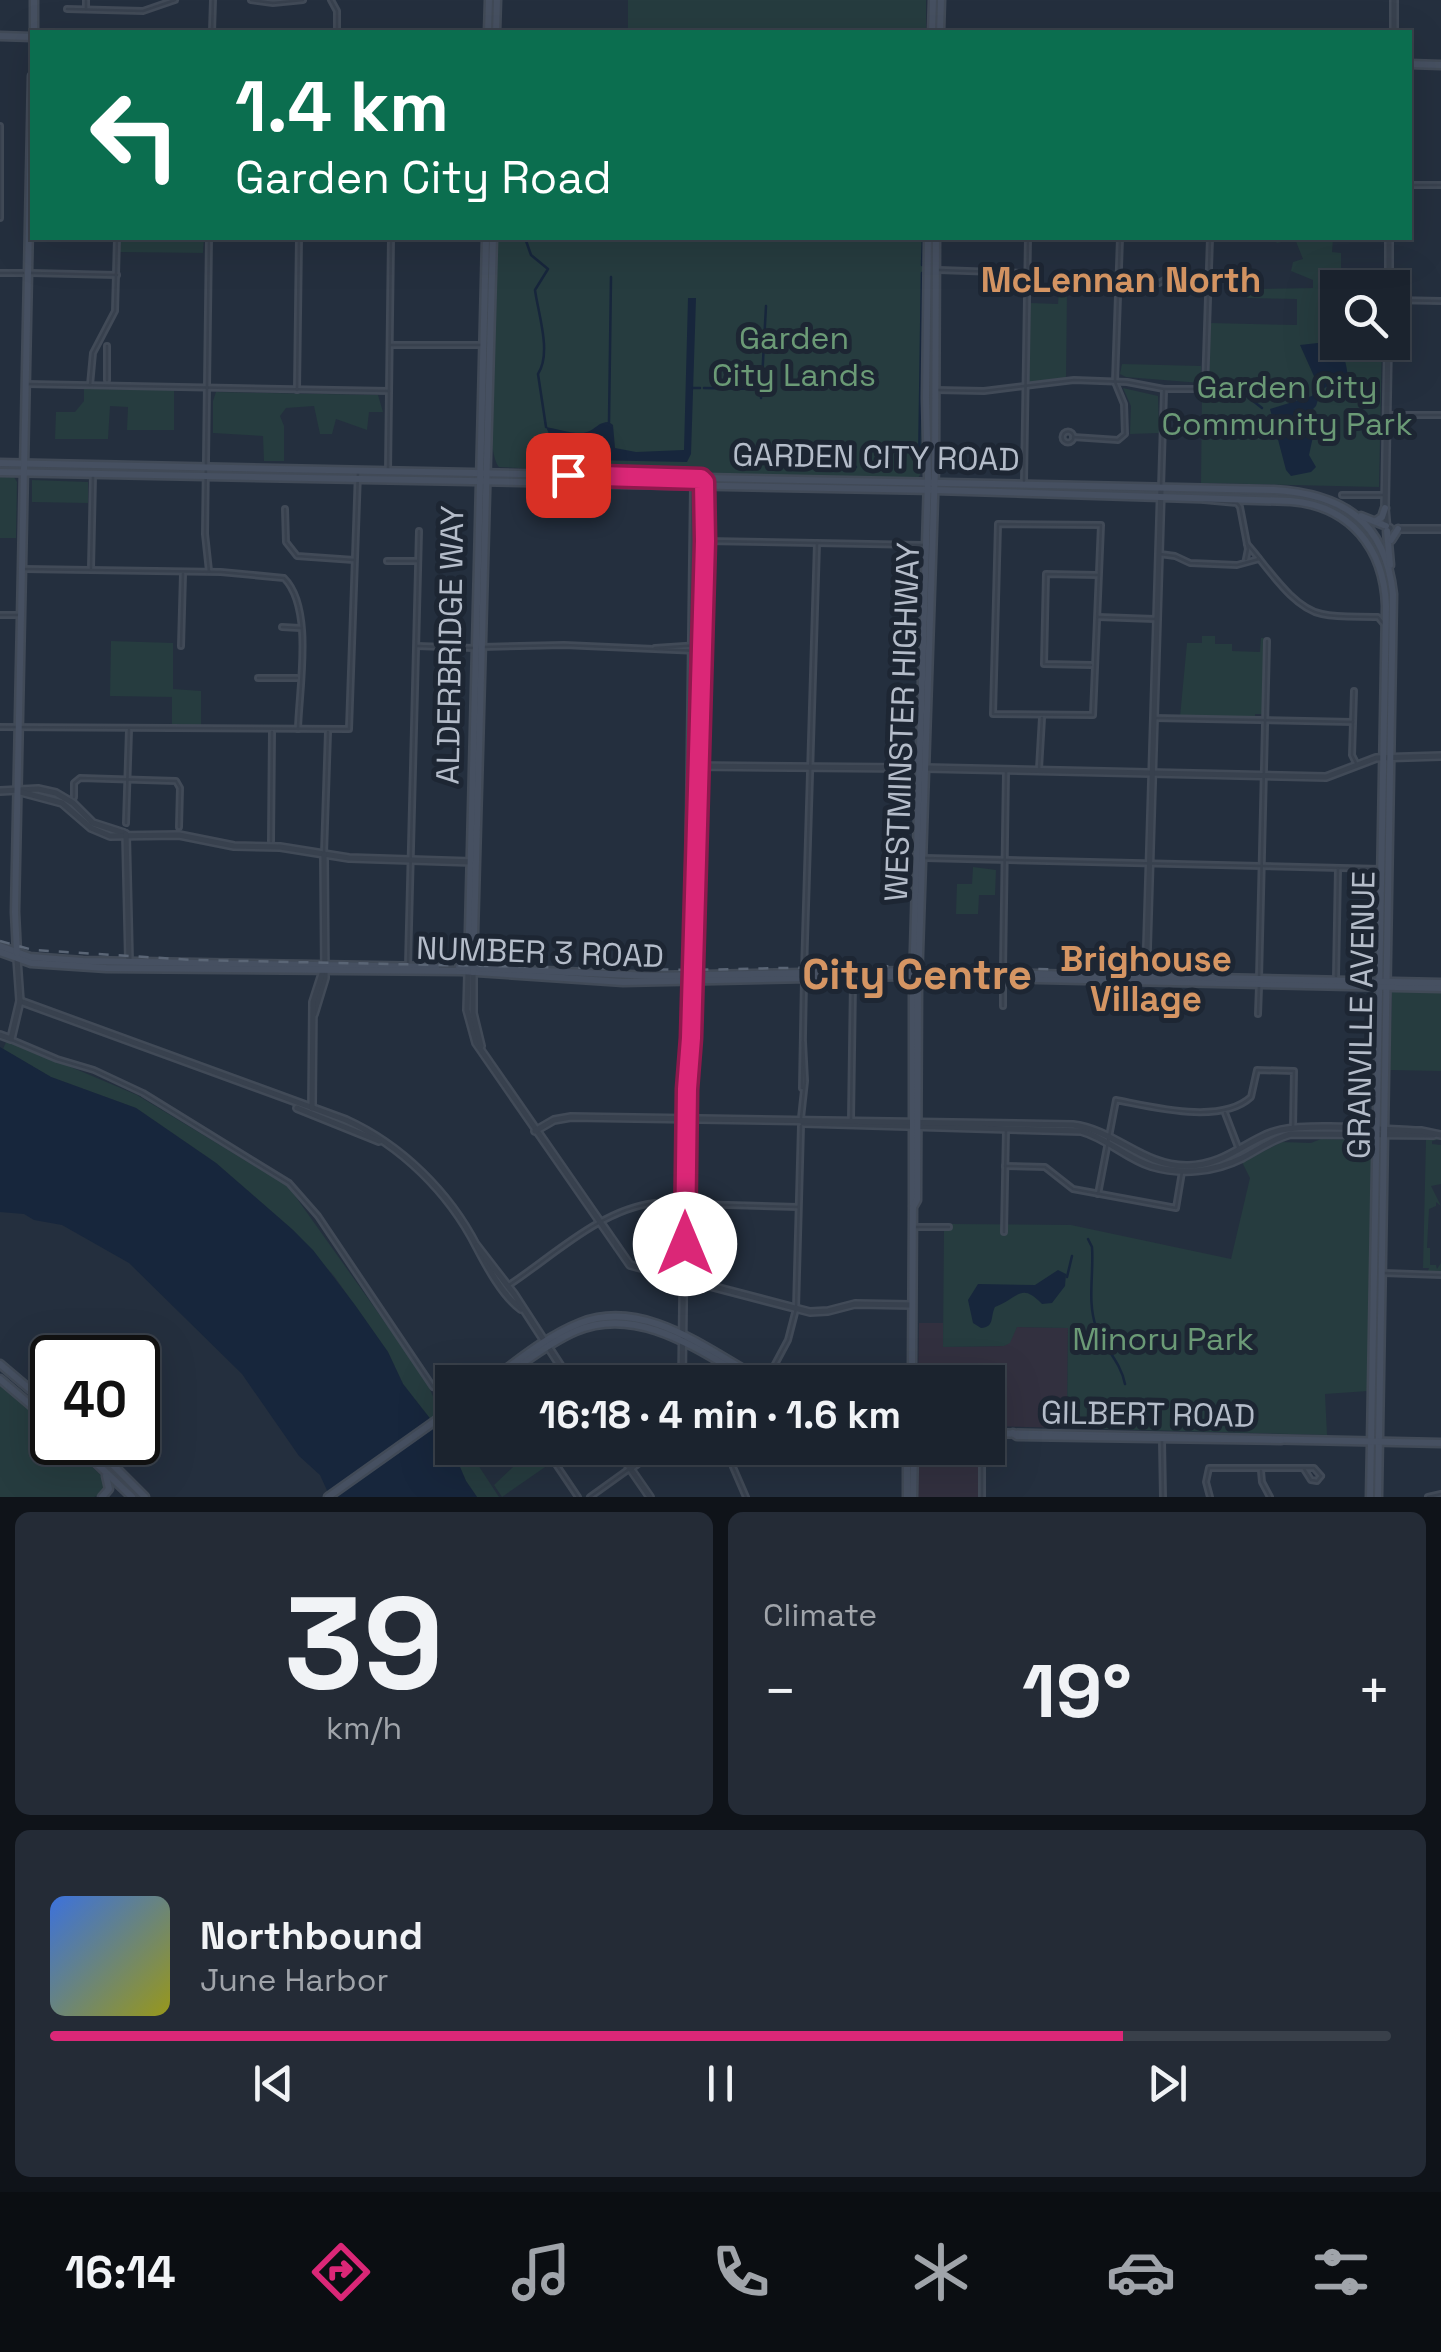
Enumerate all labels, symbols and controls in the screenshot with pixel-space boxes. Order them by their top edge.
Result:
text: 1.4 km [235,62,449,151]
icon: left [70,70,200,200]
text: Garden City Road [235,149,612,206]
district label: McLennan North [981,258,1261,302]
map controls [1320,270,1410,360]
button: search [1320,270,1410,360]
park label: Garden City Lands [712,318,876,395]
park label: Garden City Community Park [1161,367,1413,444]
pin [526,433,611,518]
street label: GARDEN CITY ROAD [732,434,1020,480]
icon: arrive [541,448,596,503]
street label: ALDERBRIDGE WAY [428,505,472,785]
street label: WESTMINSTER HIGHWAY [876,541,928,902]
street label: GRANVILLE AVENUE [1338,871,1384,1159]
street label: NUMBER 3 ROAD [415,928,665,976]
district label: Brighouse Village [1060,937,1232,1021]
district label: City Centre [802,948,1032,1001]
position arrow [633,1192,737,1296]
park label: Minoru Park [1072,1319,1254,1359]
speed limit sign: 40 [30,1335,160,1465]
text: 16:18 · 4 min · 1.6 km [539,1391,901,1439]
street label: GILBERT ROAD [1041,1392,1255,1436]
text: 39 [284,1560,444,1726]
text: Climate [763,1595,877,1635]
text: 19° [1022,1643,1132,1739]
text: − [763,1656,797,1726]
text: + [1357,1656,1391,1726]
text: km/h [326,1708,402,1748]
text: Northbound [200,1912,423,1960]
text: June Harbor [200,1960,388,2000]
icon: previous [246,2056,301,2111]
icon: pause [693,2056,748,2111]
icon: next [1140,2056,1195,2111]
icon: directions [306,2237,376,2307]
icon: music [506,2237,576,2307]
icon: phone [706,2237,776,2307]
icon: climate [906,2237,976,2307]
icon: car [1106,2237,1176,2307]
icon: filters [1306,2237,1376,2307]
text: 16:14 [65,2244,176,2301]

